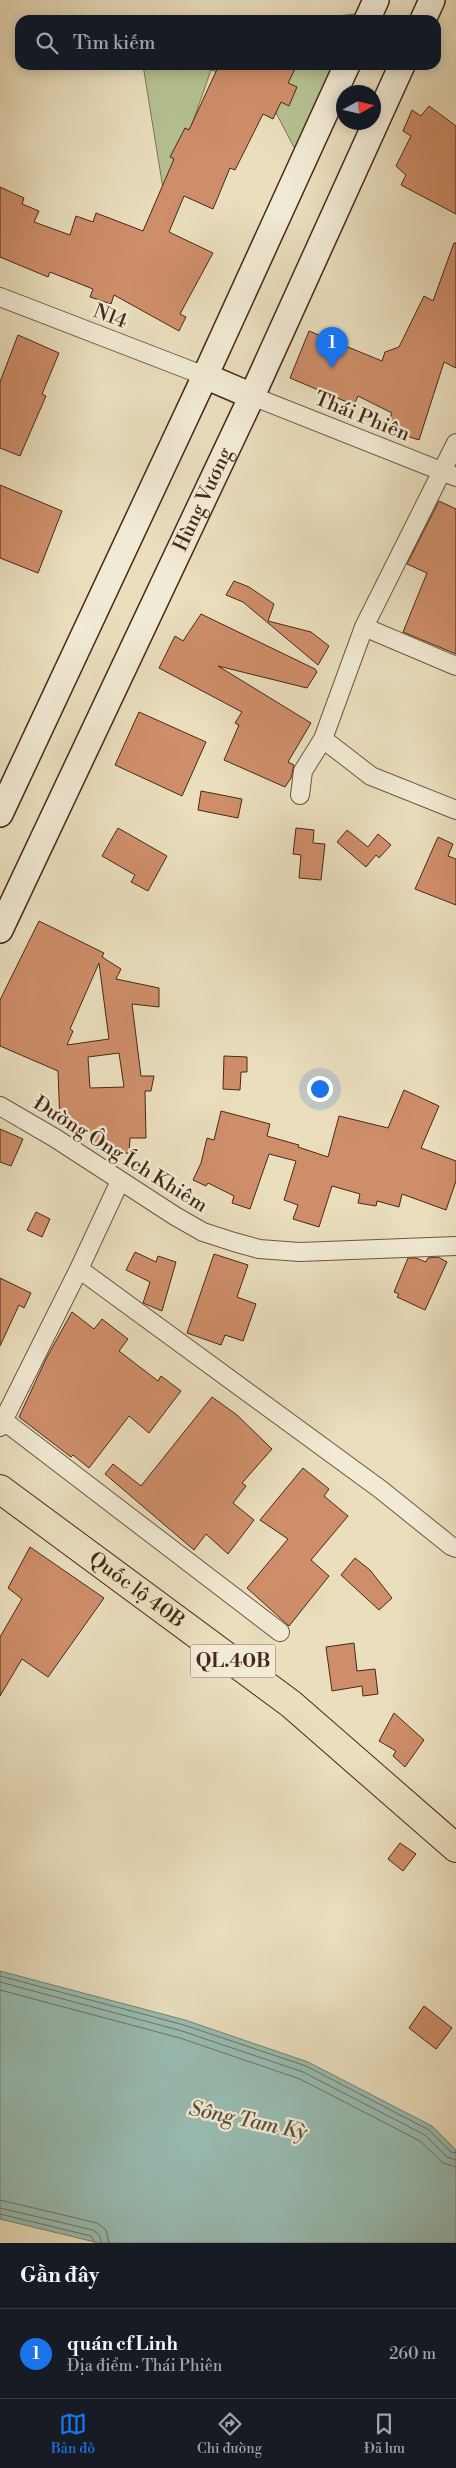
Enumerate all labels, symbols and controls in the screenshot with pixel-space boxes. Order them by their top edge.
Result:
search box [15,15,441,70]
icon: search [33,29,61,57]
text: Tìm kiếm [73,31,156,55]
north arrow [336,85,381,130]
street label: N14 [89,299,131,335]
pin: 1 [316,327,348,368]
street label: Thái Phiên [311,387,413,447]
street label: Hùng Vương [168,443,239,556]
your location [307,1076,333,1102]
street label: Đường Ông Ích Khiêm [28,1090,213,1219]
street label: Quốc lộ 40B [84,1546,190,1634]
road number: QL.40B [190,1644,276,1678]
water label: Sông Tam Kỳ [187,2096,310,2146]
text: Gần đây [20,2263,99,2289]
text: quán cf Linh [67,2332,178,2356]
text: 1 [32,2344,40,2364]
text: 260 m [389,2344,436,2364]
text: Địa điểm · Thái Phiên [67,2356,222,2376]
tab: Bản đồ [51,2410,95,2458]
tab: Chỉ đường [197,2410,262,2458]
tab: Đã lưu [364,2410,405,2458]

